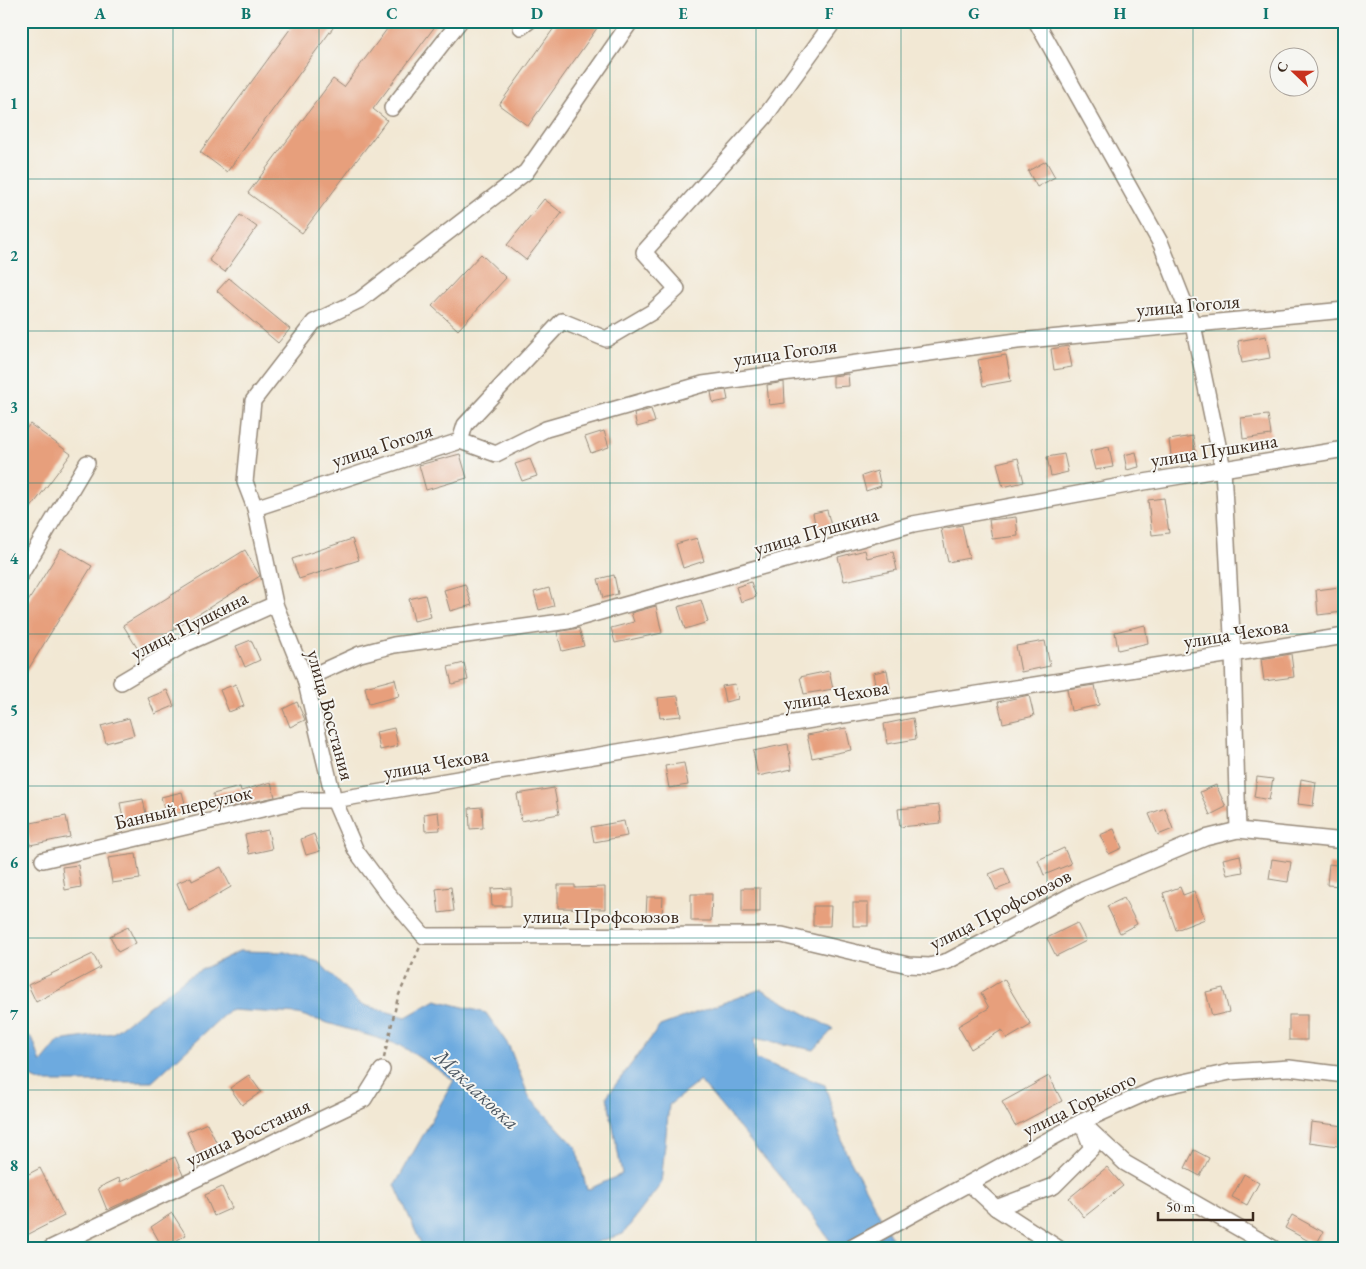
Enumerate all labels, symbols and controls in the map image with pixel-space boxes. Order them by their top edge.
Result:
text: A [93,3,106,24]
text: B [241,3,251,24]
text: C [386,3,398,24]
text: D [531,3,543,24]
text: E [678,3,688,24]
text: F [825,3,834,24]
text: G [968,3,980,24]
text: H [1114,3,1127,24]
text: I [1263,3,1269,24]
north arrow [1268,48,1318,98]
text: С [1272,59,1292,75]
text: 1 [10,93,18,114]
text: 2 [10,245,19,266]
street label: улица Гоголя [1135,288,1241,322]
street label: улица Гоголя [732,332,838,372]
text: 3 [10,397,18,418]
street label: улица Гоголя [328,417,436,473]
street label: улица Пушкина [1149,427,1279,473]
street label: улица Пушкина [751,501,881,561]
text: 4 [10,548,19,569]
street label: улица Пушкина [126,584,252,666]
street label: улица Чехова [1182,612,1291,654]
street label: улица Восстания [301,647,361,783]
street label: улица Чехова [782,674,891,716]
text: 5 [10,700,18,721]
street label: улица Чехова [381,741,491,785]
street label: Банный переулок [112,778,255,835]
text: 6 [10,852,19,873]
street label: улица Профсоюзов [925,862,1075,956]
street label: улица Профсоюзов [523,903,679,929]
text: 7 [10,1004,19,1025]
water label: Маклаковка [427,1041,525,1135]
street label: улица Горького [1018,1065,1140,1143]
street label: улица Восстания [182,1092,314,1172]
text: 8 [10,1155,18,1176]
scale bar [1158,1189,1254,1221]
text: 50 m [1166,1197,1195,1216]

